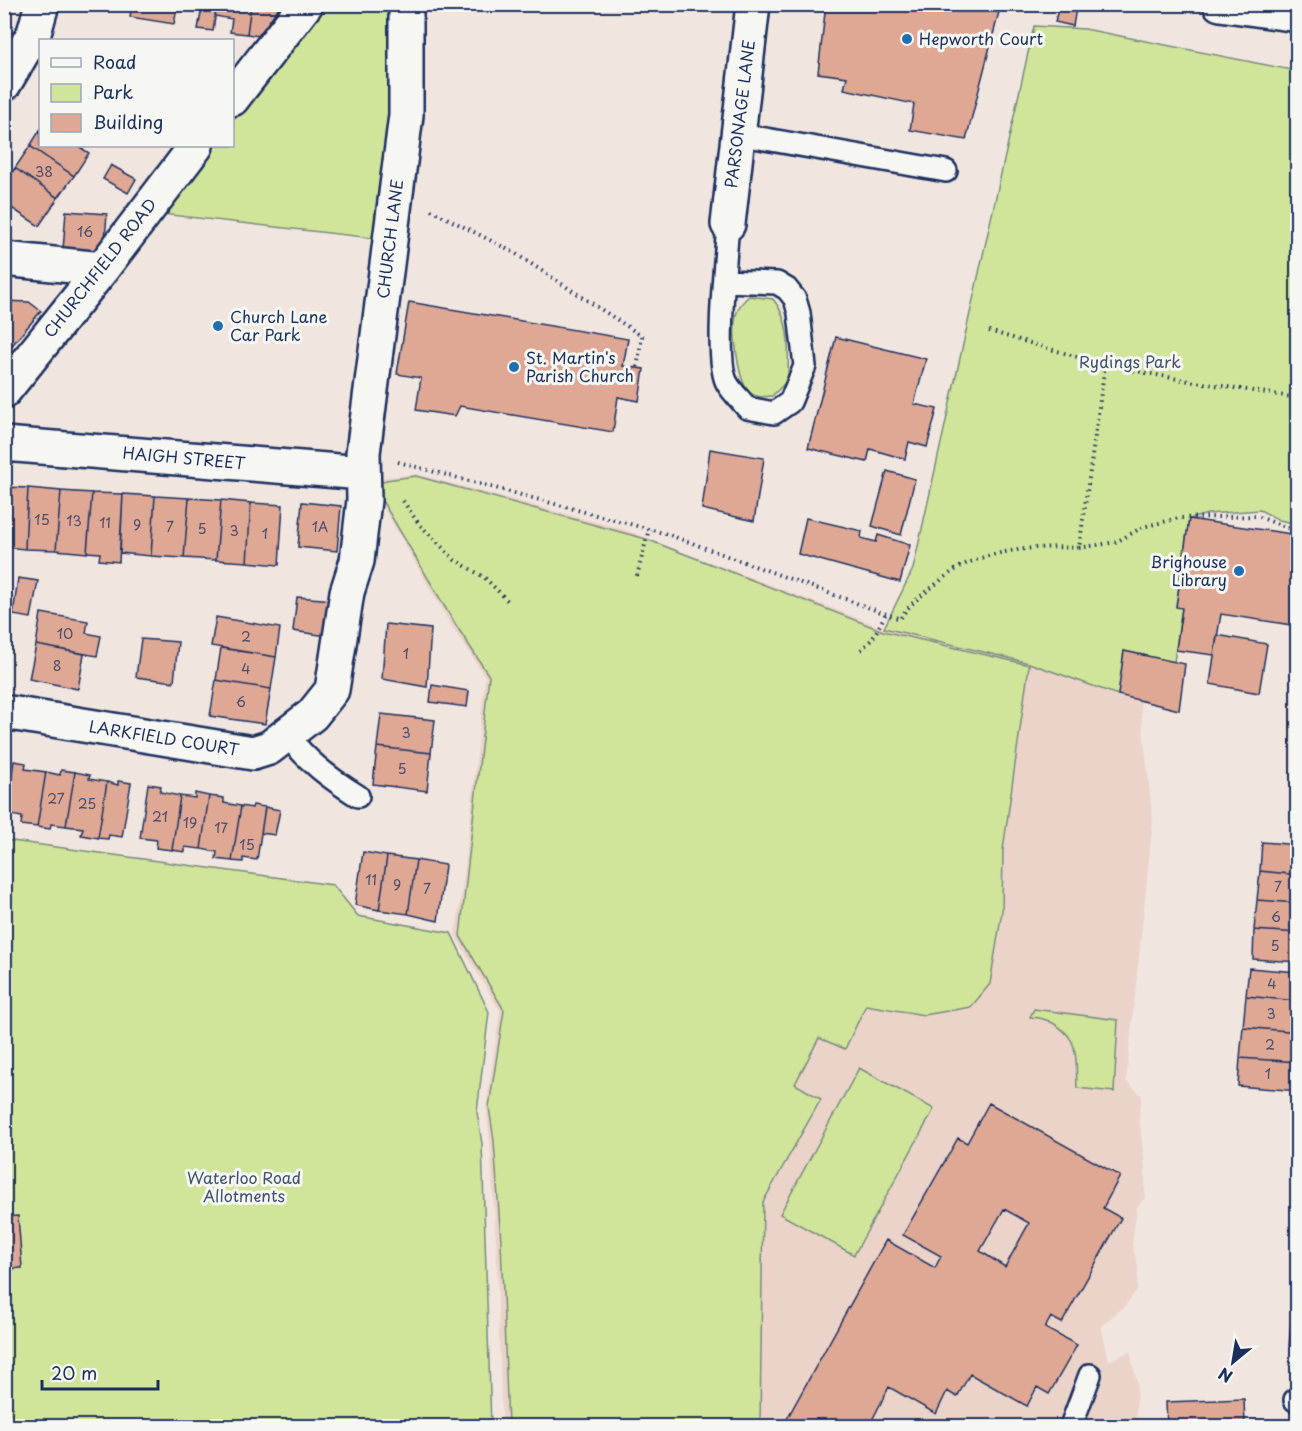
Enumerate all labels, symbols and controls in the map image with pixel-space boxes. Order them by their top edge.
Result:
place label: Hepworth Court [919,26,1043,50]
marker: Hepworth Court [900,32,914,46]
street label: PARSONAGE LANE [718,38,760,190]
legend [39,39,234,147]
text: Road [93,48,137,75]
text: Park [93,78,133,105]
text: Building [93,108,163,135]
house number: 38 [35,161,53,182]
street label: CHURCH LANE [370,178,408,300]
street label: CHURCHFIELD ROAD [37,193,161,342]
house number: 16 [77,221,93,242]
place label: Church Lane Car Park [230,304,327,346]
marker: Church Lane Car Park [211,319,225,333]
place label: St. Martin's Parish Church [526,345,634,387]
park label: Rydings Park [1079,349,1181,373]
marker: St. Martin's Parish Church [507,360,521,374]
street label: HAIGH STREET [122,440,246,474]
house number: 15 [34,509,50,530]
house number: 13 [66,510,82,531]
house number: 11 [99,512,111,533]
house number: 9 [133,514,141,535]
house number: 7 [166,516,174,537]
house number: 1A [312,516,328,537]
house number: 5 [197,518,207,539]
house number: 3 [229,520,239,541]
house number: 1 [262,523,268,544]
place label: Brighouse Library [1150,549,1227,591]
marker: Brighouse Library [1232,564,1246,578]
house number: 10 [57,623,73,644]
house number: 2 [241,626,251,647]
house number: 1 [403,643,409,664]
house number: 8 [53,655,61,676]
house number: 4 [241,658,251,679]
house number: 6 [236,691,246,712]
street label: LARKFIELD COURT [87,713,241,761]
house number: 3 [401,722,411,743]
house number: 5 [397,758,407,779]
house number: 27 [47,788,65,809]
house number: 25 [78,793,96,814]
house number: 21 [152,806,168,827]
house number: 19 [183,812,197,833]
house number: 17 [214,817,228,838]
house number: 15 [239,834,255,855]
house number: 11 [365,869,377,890]
house number: 9 [393,874,401,895]
house number: 7 [1274,876,1282,897]
house number: 7 [423,878,431,899]
house number: 6 [1271,906,1281,927]
house number: 5 [1270,935,1280,956]
house number: 4 [1267,973,1277,994]
house number: 3 [1266,1003,1276,1024]
house number: 2 [1265,1034,1275,1055]
house number: 1 [1265,1063,1271,1084]
park label: Waterloo Road Allotments [187,1165,301,1207]
north arrow [1203,1332,1263,1392]
scale bar [42,1353,158,1391]
text: 20 m [51,1359,97,1386]
text: N [1214,1362,1236,1389]

